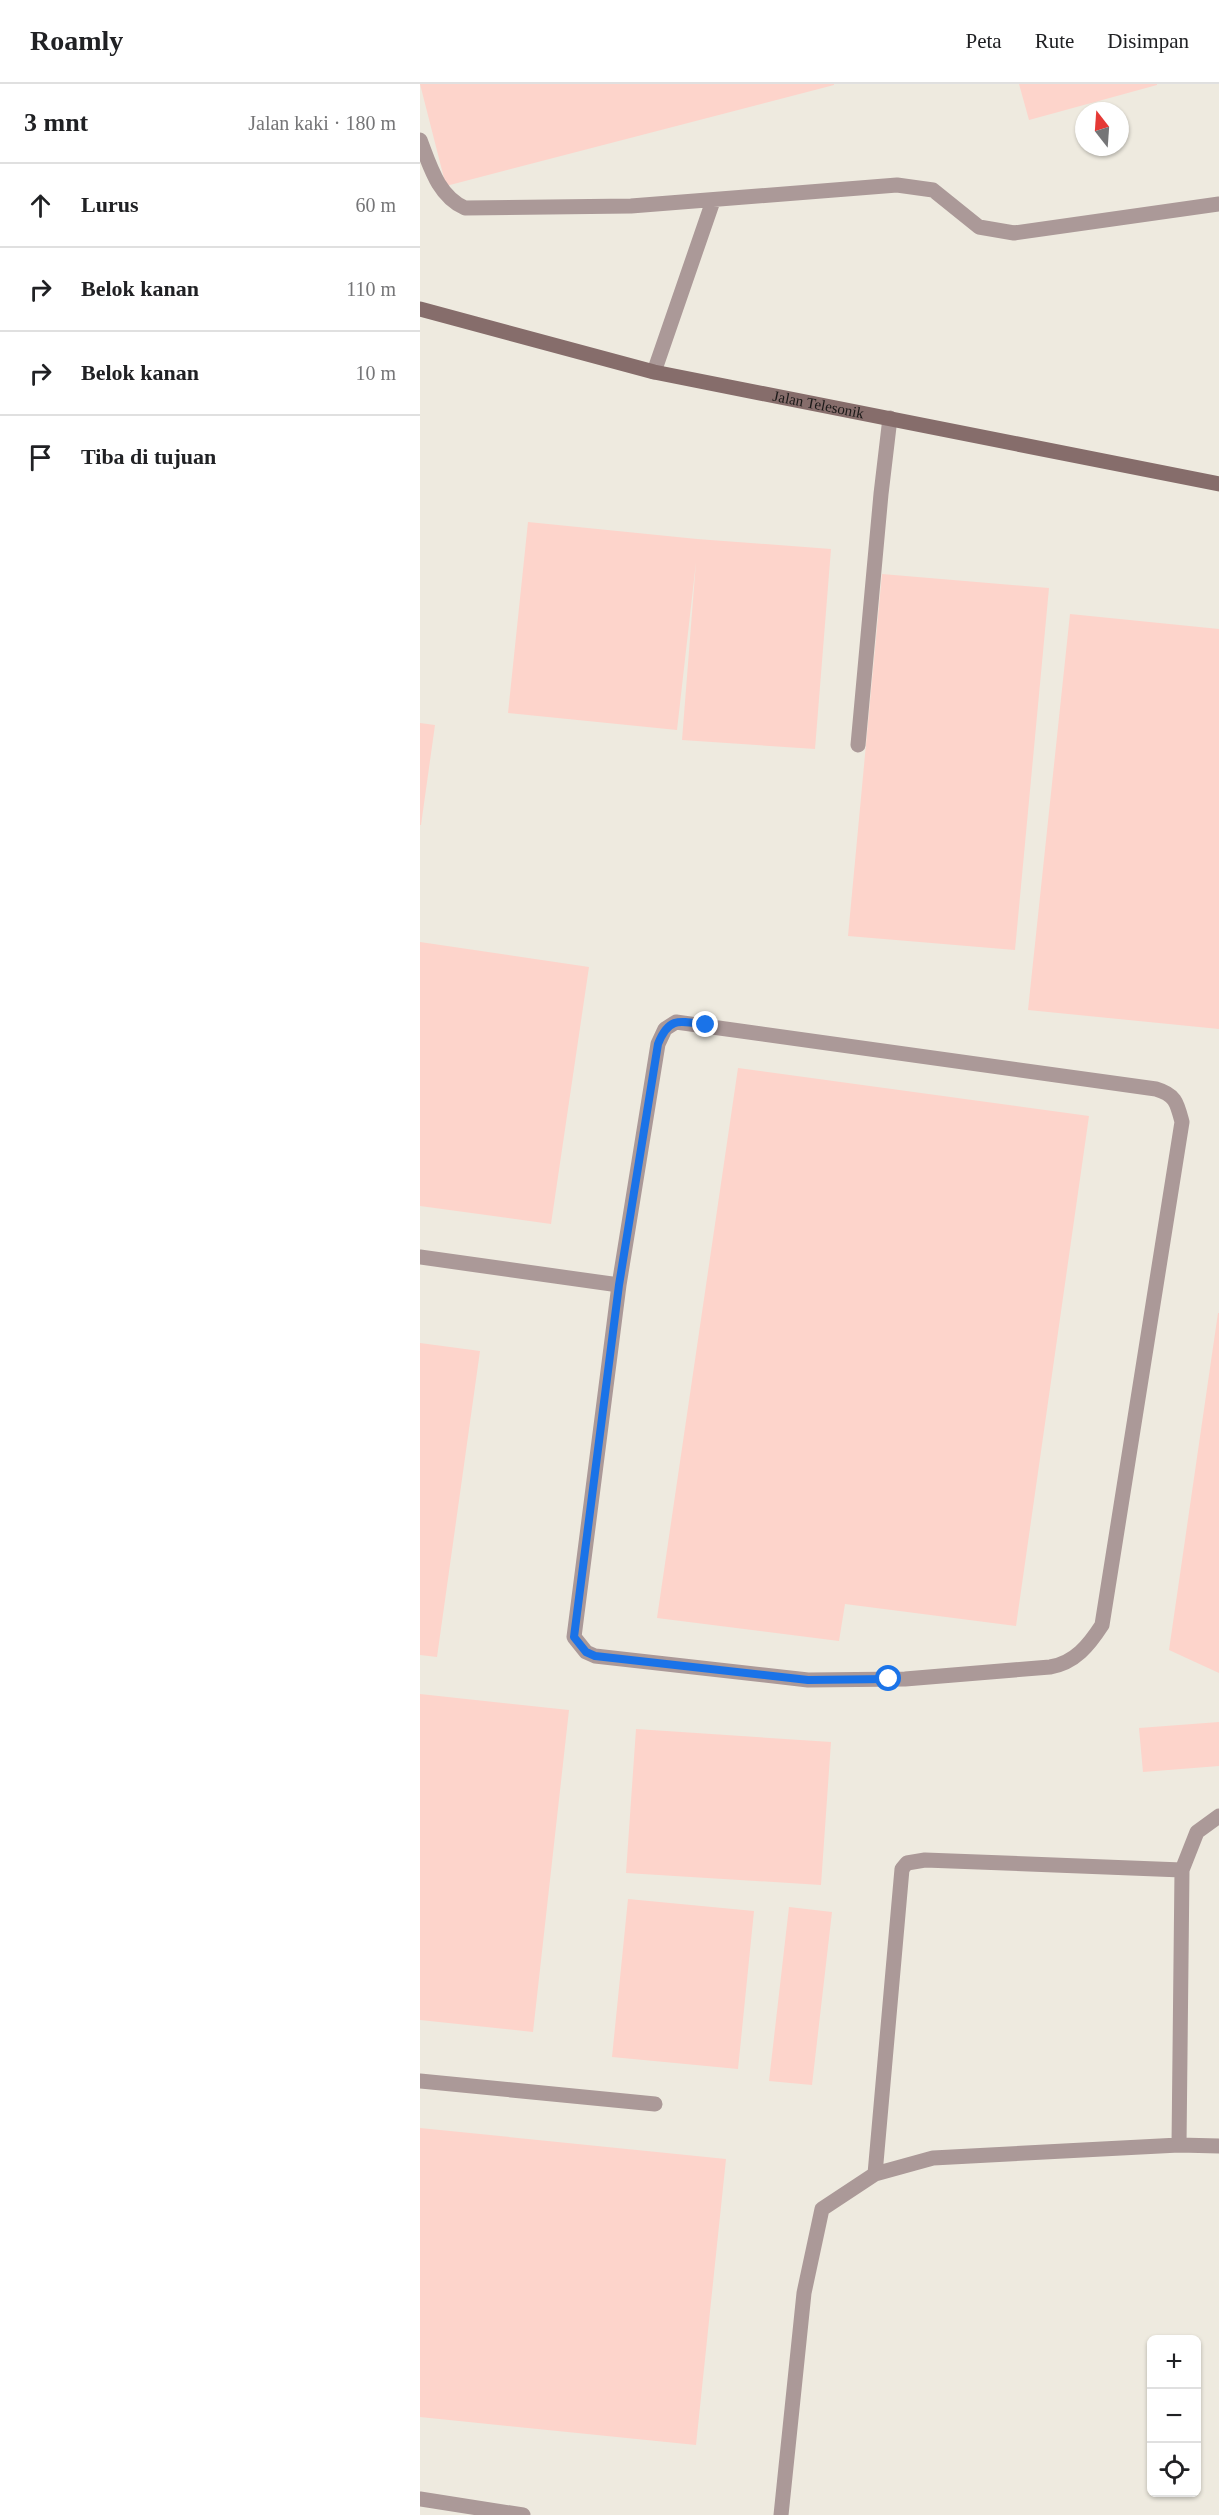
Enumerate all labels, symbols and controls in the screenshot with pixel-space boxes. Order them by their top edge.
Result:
text: Roamly [30,25,123,56]
text: Peta [966,29,1002,53]
text: Rute [1035,29,1074,53]
text: Disimpan [1107,29,1189,53]
north arrow [1075,102,1129,156]
text: 3 mnt [24,108,88,137]
text: Jalan kaki · 180 m [248,112,396,134]
icon: ahead [24,189,57,222]
text: Lurus [81,192,138,217]
text: 60 m [355,194,396,216]
icon: right [24,273,57,306]
text: Belok kanan [81,276,199,301]
text: 110 m [346,278,396,300]
icon: right [24,357,57,390]
text: Belok kanan [81,360,199,385]
text: 10 m [355,362,396,384]
street label: Jalan Telesonik [772,388,866,422]
icon: arrive [24,441,57,474]
text: Tiba di tujuan [81,444,216,469]
route end [692,1011,718,1037]
route start [875,1665,901,1691]
map controls [1147,2335,1201,2497]
button: + [1147,2335,1201,2389]
button: − [1147,2389,1201,2443]
button: locate [1147,2443,1201,2497]

